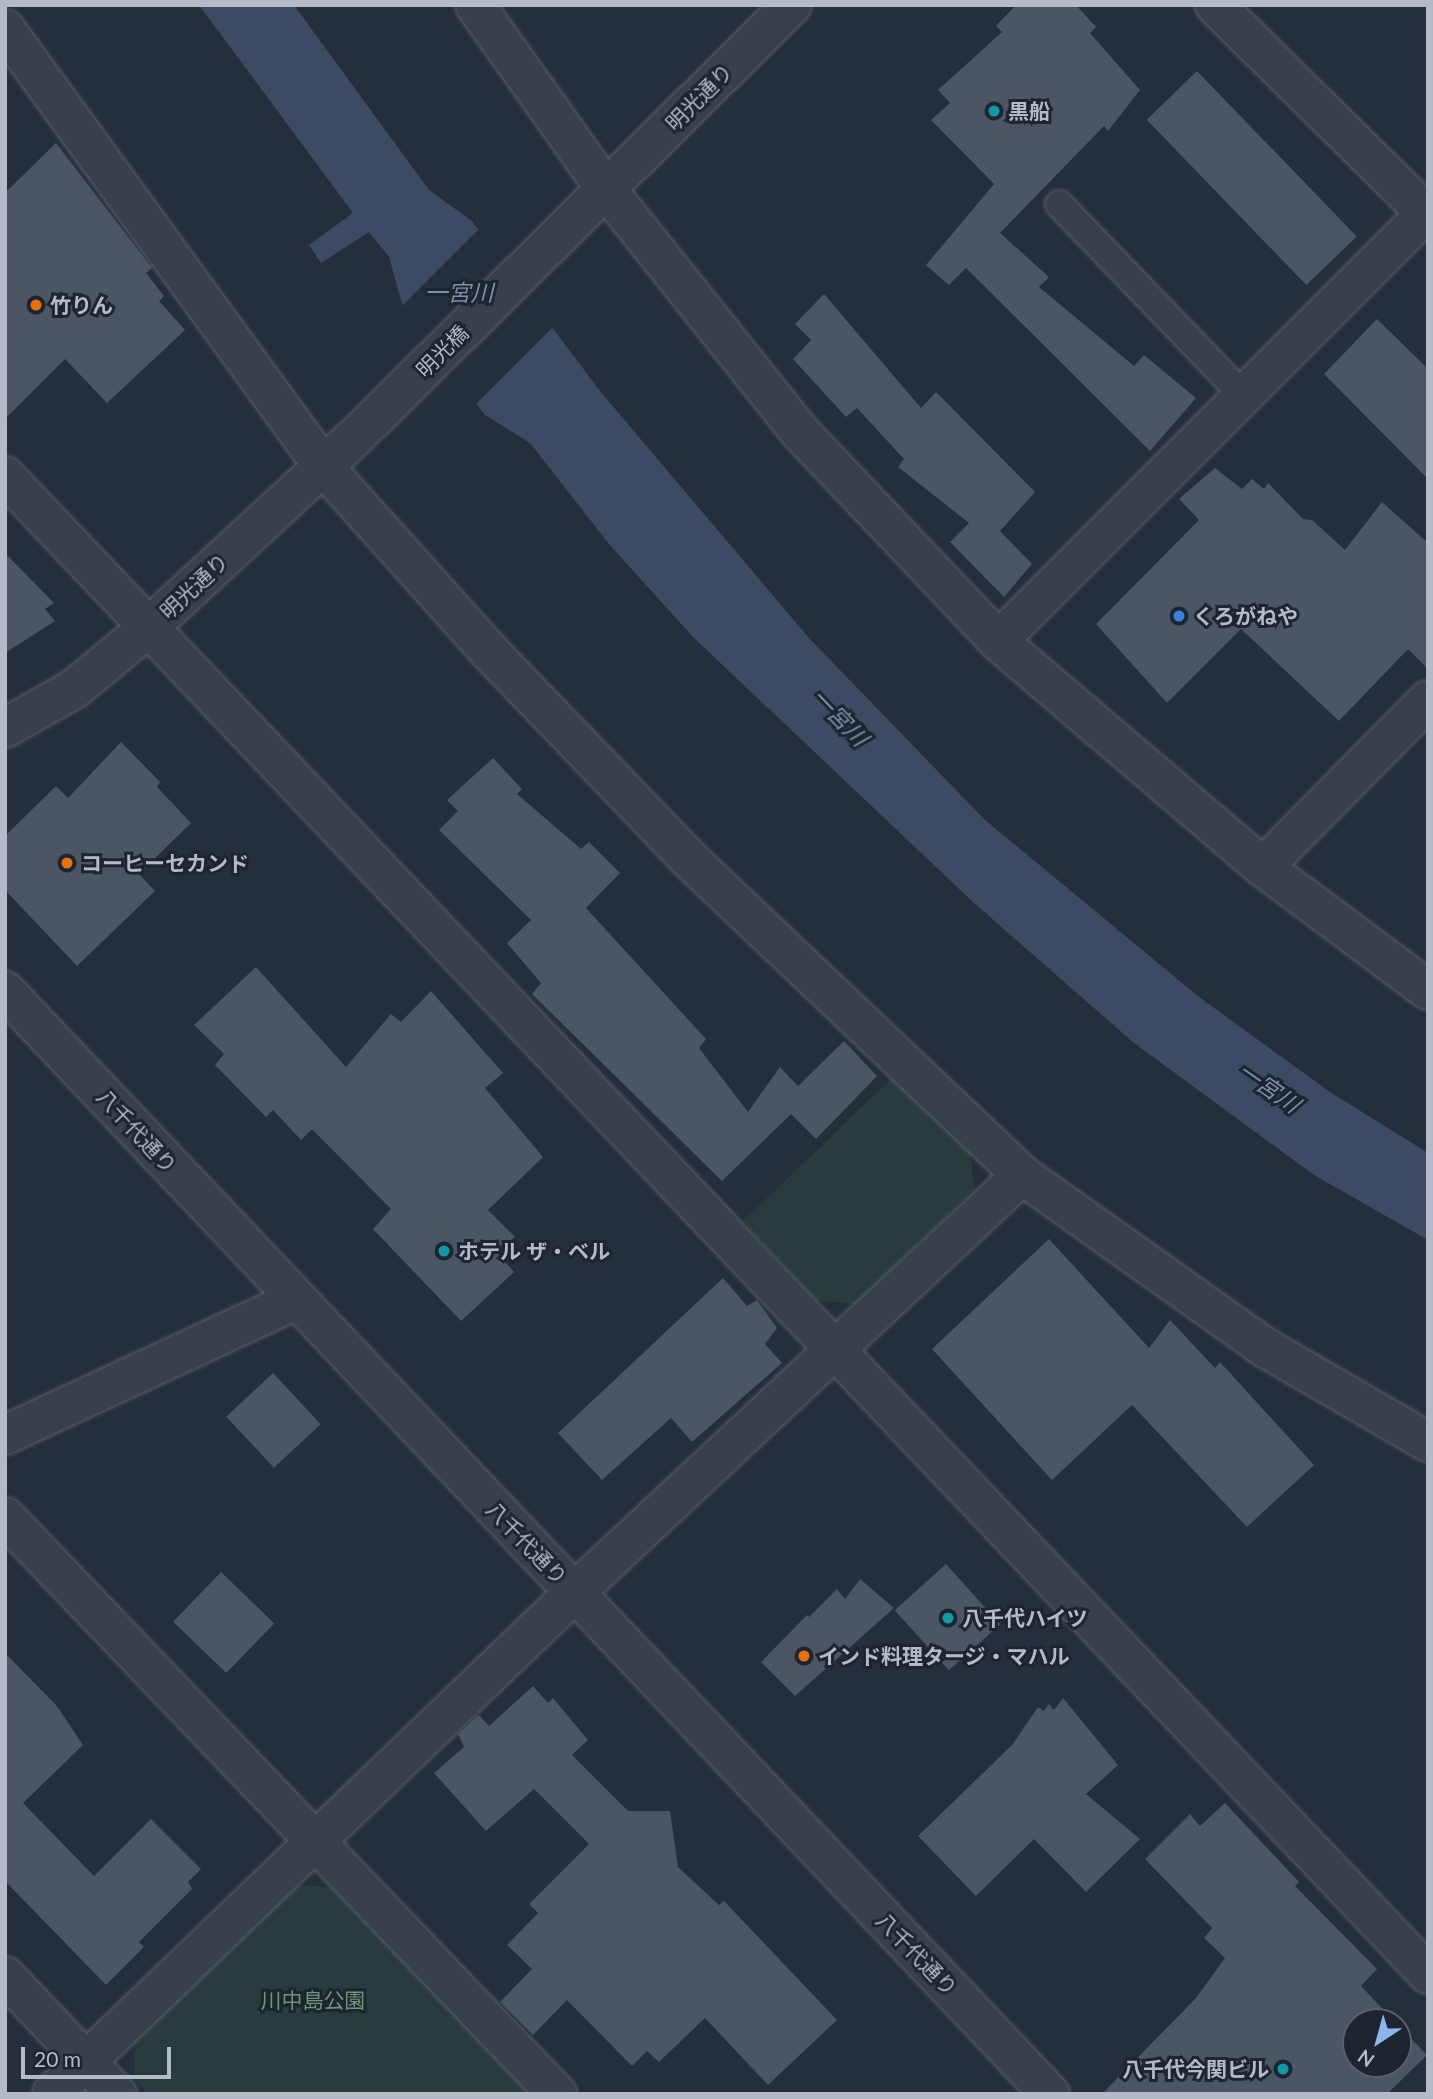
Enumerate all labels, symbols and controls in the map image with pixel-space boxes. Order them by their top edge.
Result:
street label: 明光通り [660,58,738,136]
place label: 黒船 [1008,98,1050,124]
marker: 黒船 [986,103,1002,119]
water label: 一宮川 [425,278,493,306]
place label: 竹りん [50,292,113,318]
marker: 竹りん [28,297,44,313]
street label: 明光橋 [411,320,473,382]
street label: 明光通り [155,548,233,624]
place label: くろがねや [1193,603,1298,629]
marker: くろがねや [1171,608,1187,624]
water label: 一宮川 [806,683,874,751]
place label: コーヒーセカンド [81,850,249,876]
marker: コーヒーセカンド [59,855,75,871]
water label: 一宮川 [1233,1056,1305,1118]
street label: 八千代通り [92,1084,182,1178]
place label: ホテル ザ・ベル [458,1238,610,1264]
marker: ホテル ザ・ベル [436,1243,452,1259]
street label: 八千代通り [481,1496,573,1590]
place label: 八千代ハイツ [962,1605,1088,1631]
marker: 八千代ハイツ [940,1610,956,1626]
place label: インド料理タージ・マハル [818,1643,1070,1669]
marker: インド料理タージ・マハル [796,1648,812,1664]
street label: 八千代通り [871,1907,963,2001]
park label: 川中島公園 [261,1987,365,2013]
north arrow [1342,2008,1412,2078]
scale bar [24,2032,175,2076]
text: N [1353,2045,1378,2072]
text: 20 m [34,2046,81,2071]
place label: 八千代今関ビル [1122,2056,1269,2082]
marker: 八千代今関ビル [1275,2061,1291,2077]

